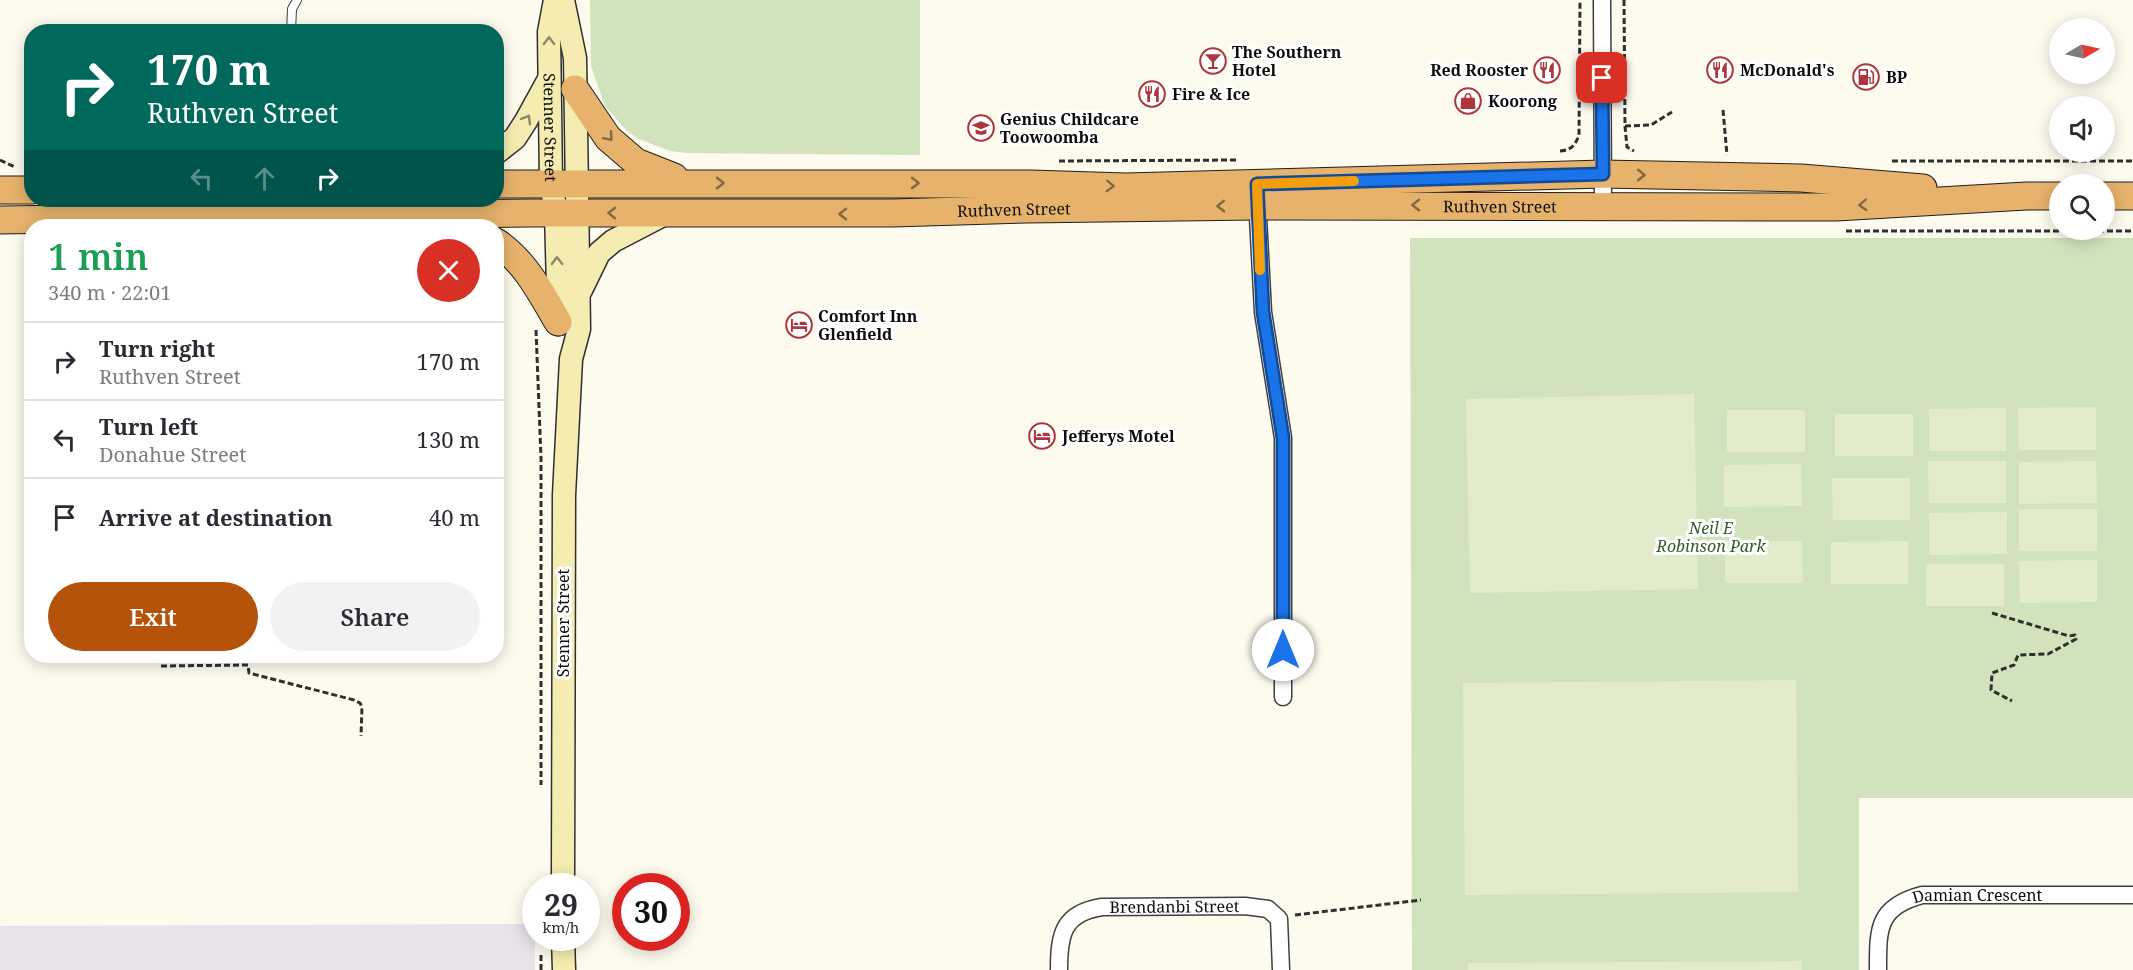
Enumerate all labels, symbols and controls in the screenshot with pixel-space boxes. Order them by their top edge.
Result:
north arrow [2049,18,2115,84]
map controls [2049,18,2115,240]
one-way arrow [543,36,555,45]
text: 170 m [147,40,271,97]
place label: The Southern Hotel [1232,41,1342,81]
bar icon: The Southern Hotel [1198,46,1228,76]
icon: right [48,48,126,126]
pin [1576,52,1627,103]
restaurant icon: Red Rooster [1532,55,1562,85]
restaurant icon: McDonald's [1705,55,1735,85]
place label: Red Rooster [1430,59,1529,81]
place label: McDonald's [1740,59,1835,81]
icon: arrive [1585,61,1618,94]
fuel station icon: BP [1851,62,1881,92]
place label: BP [1886,66,1907,88]
street label: Stenner Street [539,73,562,182]
restaurant icon: Fire & Ice [1137,79,1167,109]
place label: Fire & Ice [1172,83,1250,105]
shop icon: Koorong [1453,86,1483,116]
place label: Koorong [1488,90,1557,112]
text: Ruthven Street [147,94,338,131]
button: sound [2049,96,2115,162]
place label: Genius Childcare Toowoomba [1000,108,1139,148]
school or university icon: Genius Childcare Toowoomba [966,113,996,143]
one-way arrow [520,115,532,125]
one-way arrow [602,130,613,141]
icon: left [185,162,218,195]
icon: ahead [248,162,281,195]
icon: right [311,162,344,195]
one-way arrow [1636,168,1645,181]
button: search [2049,174,2115,240]
one-way arrow [715,177,724,189]
one-way arrow [910,177,919,190]
one-way arrow [1105,180,1114,193]
street label: Ruthven Street [1443,195,1557,218]
street label: Ruthven Street [957,197,1071,222]
one-way arrow [1858,198,1867,211]
one-way arrow [1411,199,1420,211]
one-way arrow [1216,200,1225,212]
one-way arrow [607,207,616,219]
one-way arrow [839,208,848,220]
text: 1 min [48,232,149,281]
button: close [417,239,480,302]
one-way arrow [551,257,563,266]
text: 340 m · 22:01 [48,279,171,306]
place label: Comfort Inn Glenfield [818,305,918,345]
hotel icon: Comfort Inn Glenfield [784,310,814,340]
text: Turn right [99,333,215,363]
icon: right [48,345,81,378]
text: 170 m [417,346,480,376]
text: Ruthven Street [99,363,241,390]
text: Turn left [99,411,198,441]
hotel icon: Jefferys Motel [1027,421,1057,451]
icon: left [48,423,81,456]
text: 130 m [417,424,480,454]
place label: Jefferys Motel [1061,425,1175,447]
text: Donahue Street [99,441,246,468]
icon: arrive [48,501,81,534]
text: Arrive at destination [99,502,333,532]
text: 40 m [429,502,480,532]
park label: Neil E Robinson Park [1655,517,1767,557]
street label: Stenner Street [552,568,574,677]
button: Exit [48,582,258,651]
button: Share [270,582,480,651]
position arrow [1251,618,1315,682]
speed limit sign: 30 [612,873,690,951]
text: 29 [544,884,578,925]
street label: Damian Crescent [1909,884,2043,908]
street label: Brendanbi Street [1109,895,1240,918]
text: km/h [543,917,579,937]

